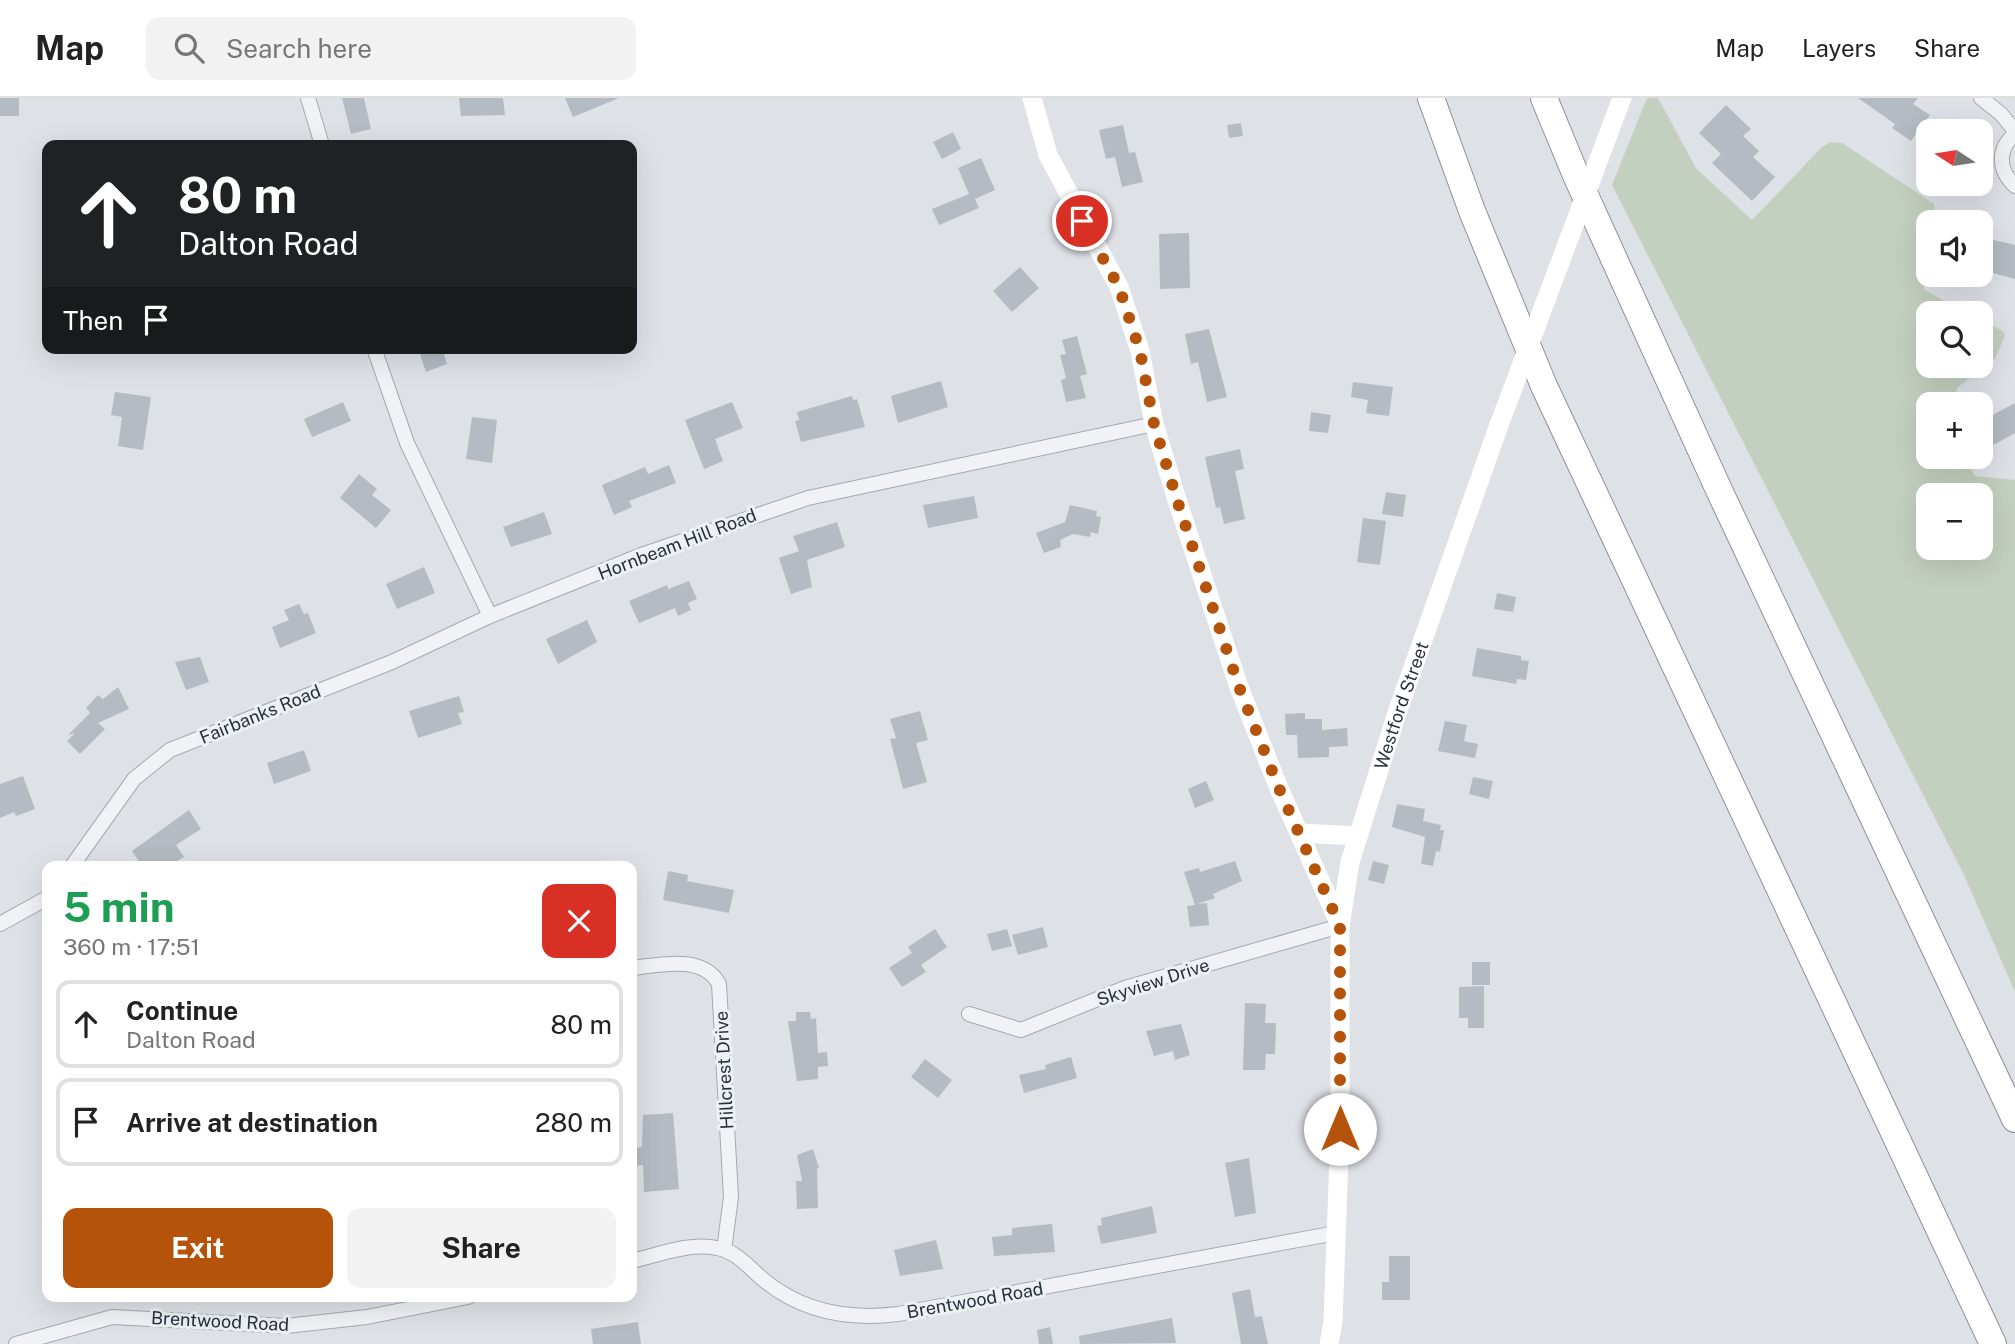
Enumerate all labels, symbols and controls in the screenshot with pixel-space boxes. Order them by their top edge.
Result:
search box [146,17,636,80]
text: Map [35,29,104,67]
icon: search [170,29,208,67]
text: Search here [226,33,372,64]
text: Map [1715,34,1764,62]
text: Layers [1802,34,1876,62]
text: Share [1914,34,1980,62]
north arrow [1916,119,1993,196]
map controls [1916,119,1993,560]
text: 80 m [178,166,297,224]
icon: ahead [63,168,154,259]
pin [1052,191,1112,251]
icon: arrive [1063,202,1101,240]
button: sound [1916,210,1993,287]
text: Dalton Road [178,225,359,262]
icon: arrive [137,301,175,339]
button: search [1916,301,1993,378]
text: Then [63,305,123,336]
button: + [1916,392,1993,469]
button: − [1916,483,1993,560]
street label: Hornbeam Hill Road [595,504,759,584]
street label: Westford Street [1369,639,1432,772]
street label: Fairbanks Road [196,680,324,748]
text: 5 min [63,882,175,931]
button: close [542,884,616,958]
text: 360 m · 17:51 [63,933,200,960]
street label: Skyview Drive [1094,954,1212,1010]
text: Continue [126,995,238,1026]
icon: ahead [67,1005,105,1043]
text: 80 m [551,1009,612,1040]
street label: Hillcrest Drive [710,1010,738,1130]
text: Dalton Road [126,1026,256,1053]
position arrow [1303,1092,1377,1166]
icon: arrive [67,1103,105,1141]
text: Arrive at destination [126,1107,378,1138]
text: 280 m [535,1107,612,1138]
button: Exit [63,1208,333,1288]
button: Share [347,1208,616,1288]
street label: Brentwood Road [905,1278,1045,1322]
street label: Brentwood Road [150,1307,290,1335]

